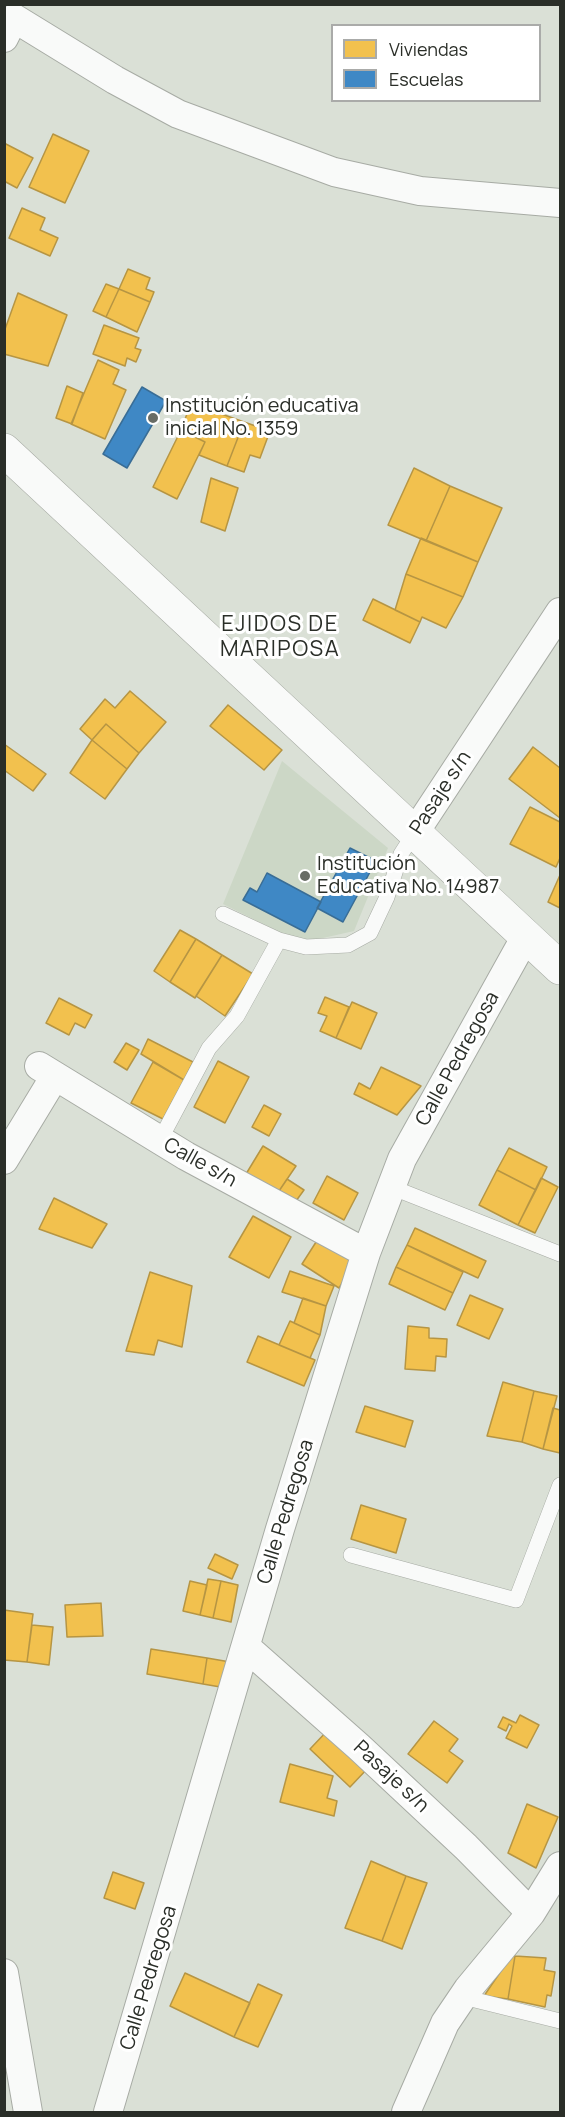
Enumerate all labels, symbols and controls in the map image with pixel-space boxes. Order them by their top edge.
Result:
legend [331,24,541,102]
text: Viviendas [389,37,468,61]
text: Escuelas [389,67,464,91]
place label: Institución educativa inicial No. 1359 [165,394,359,441]
marker: Institución educativa inicial No. 1359 [146,411,160,425]
district label: EJIDOS DE MARIPOSA [220,612,340,664]
street label: Pasaje s/n [405,747,477,839]
place label: Institución Educativa No. 14987 [317,852,499,899]
marker: Institución Educativa No. 14987 [298,869,312,883]
street label: Calle Pedregosa [411,988,505,1130]
street label: Calle s/n [159,1133,241,1193]
street label: Calle Pedregosa [253,1437,319,1587]
street label: Pasaje s/n [348,1736,434,1818]
street label: Calle Pedregosa [116,1903,182,2053]

